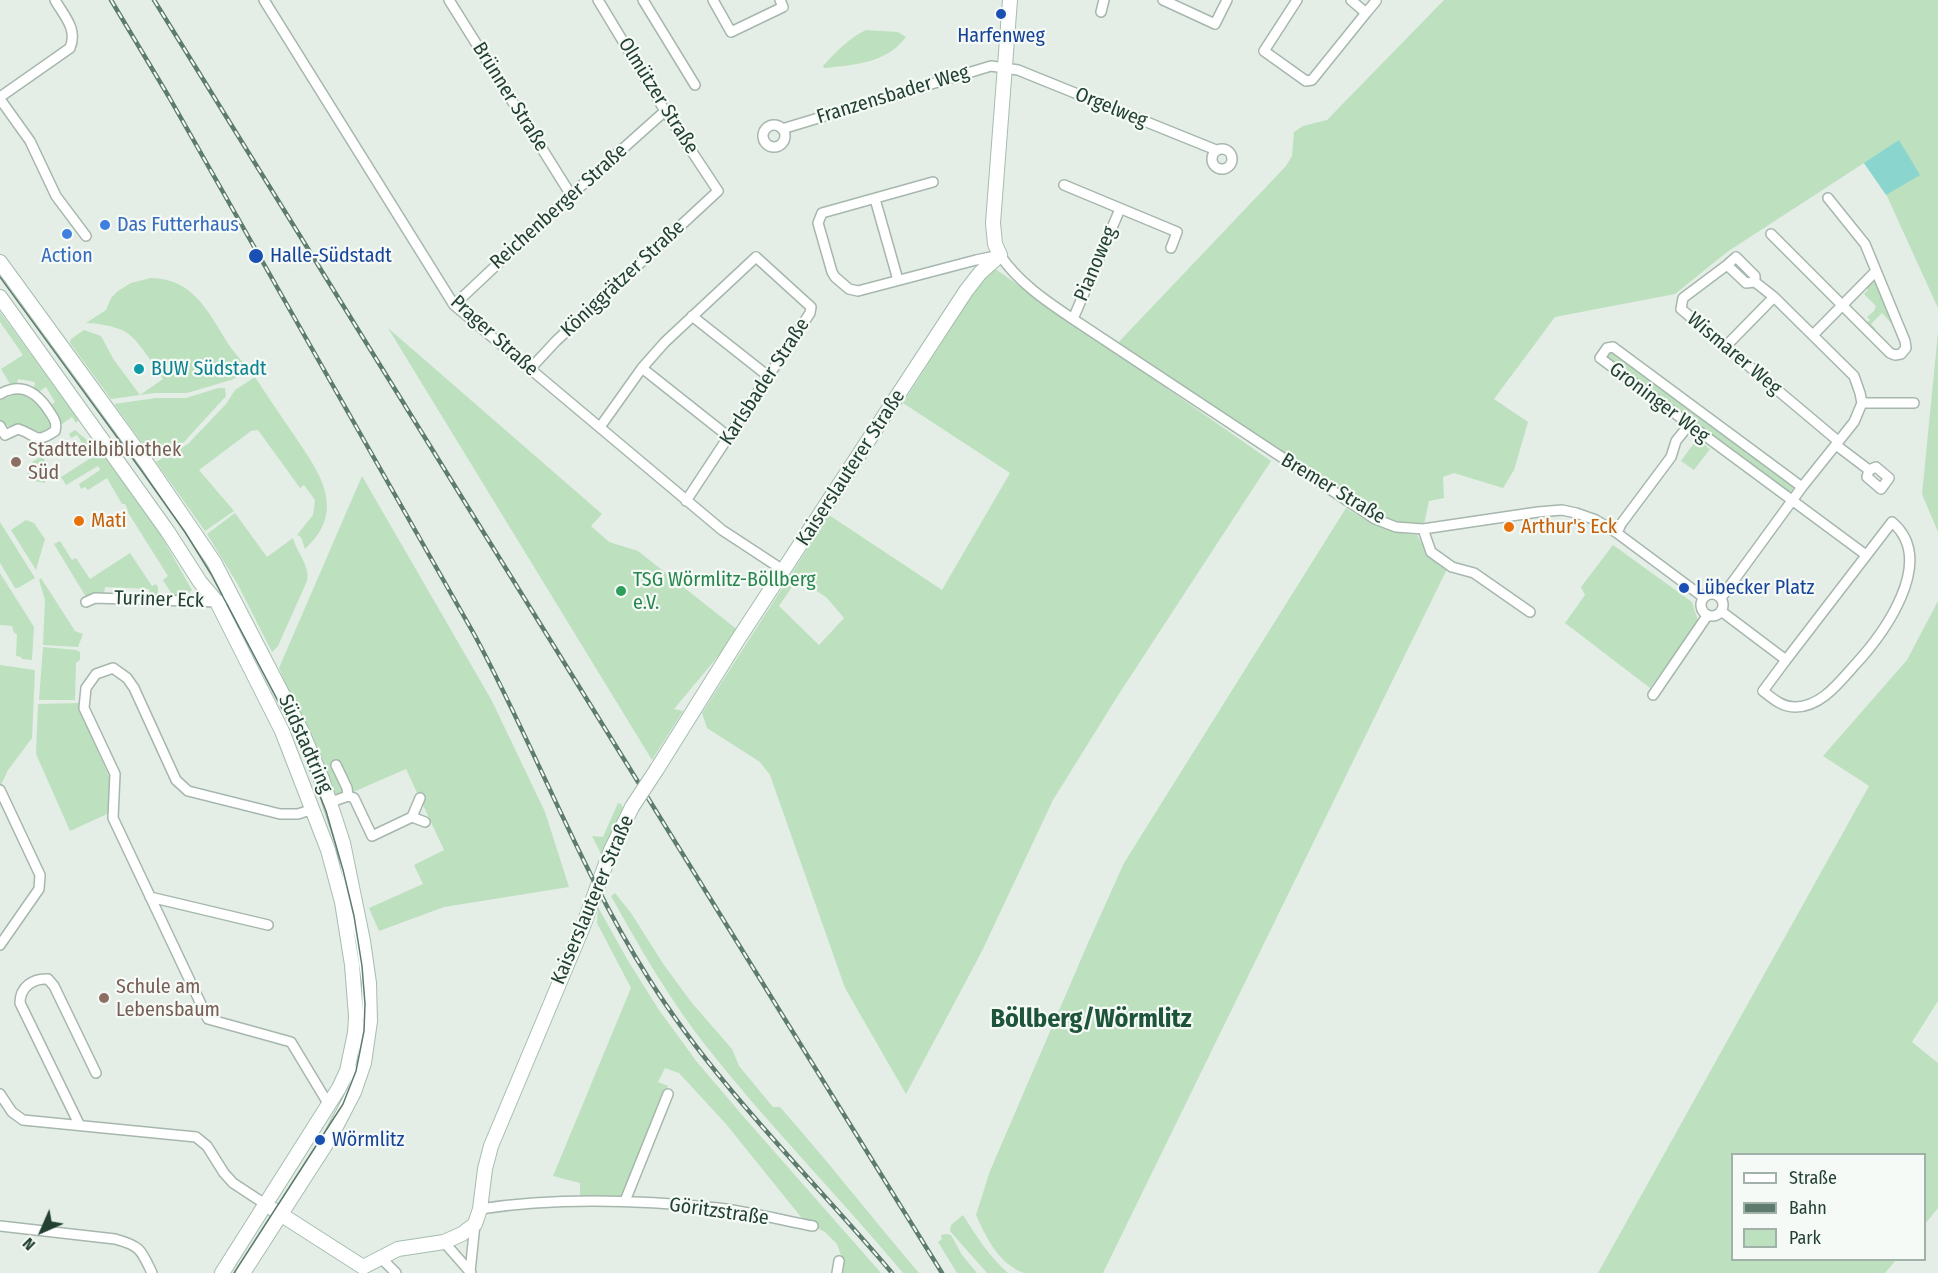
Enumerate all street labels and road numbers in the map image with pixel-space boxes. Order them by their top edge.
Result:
street label: Olmützer Straße [613,33,703,159]
street label: Brünner Straße [467,38,553,156]
street label: Franzensbader Weg [814,60,972,130]
street label: Orgelweg [1071,83,1151,133]
street label: Reichenberger Straße [486,139,632,275]
street label: Königgrätzer Straße [556,216,690,342]
street label: Pianoweg [1070,223,1122,305]
street label: Prager Straße [445,290,543,382]
street label: Wismarer Weg [1682,308,1786,400]
street label: Karlsbader Straße [715,314,815,450]
street label: Groninger Weg [1604,358,1714,448]
street label: Kaiserslauterer Straße [791,385,911,551]
street label: Bremer Straße [1277,448,1389,530]
street label: Turiner Eck [114,586,204,614]
street label: Südstadtring [273,691,337,797]
street label: Kaiserslauterer Straße [546,812,640,988]
street label: Göritzstraße [668,1193,770,1231]

